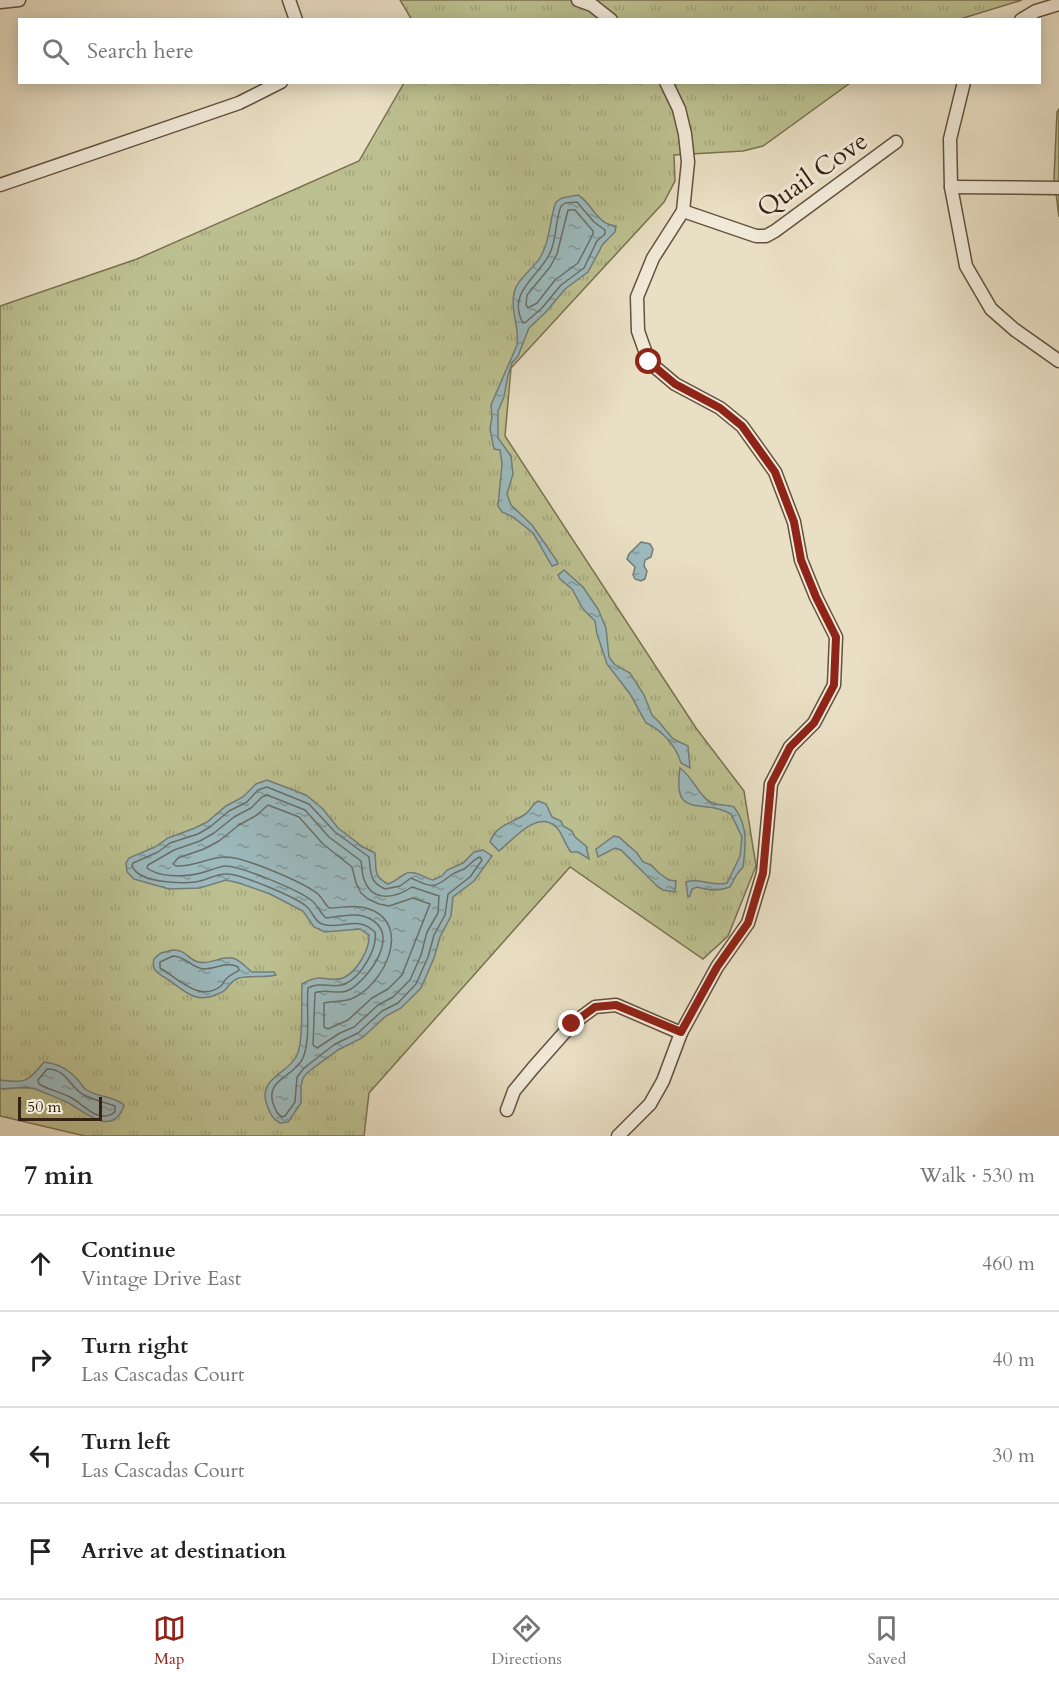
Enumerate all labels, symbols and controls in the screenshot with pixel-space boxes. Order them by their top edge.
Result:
search box [18,18,1041,84]
icon: search [39,35,72,68]
text: Search here [87,36,194,66]
street label: Quail Cove [750,123,875,225]
route start [635,348,661,374]
route end [558,1010,584,1036]
scale bar [18,1094,102,1122]
text: 50 m [27,1096,61,1118]
text: 7 min [24,1158,93,1193]
text: Walk · 530 m [920,1162,1035,1189]
text: Continue [81,1235,176,1265]
icon: ahead [24,1247,57,1280]
text: 460 m [982,1250,1035,1277]
text: Vintage Drive East [81,1265,241,1292]
text: Turn right [81,1331,188,1361]
icon: right [24,1343,57,1376]
text: 40 m [992,1346,1035,1373]
text: Las Cascadas Court [81,1361,244,1388]
text: Turn left [81,1427,170,1457]
icon: left [24,1439,57,1472]
text: 30 m [992,1442,1035,1469]
text: Las Cascadas Court [81,1457,244,1484]
icon: arrive [24,1535,57,1568]
text: Arrive at destination [81,1536,286,1566]
tab: Map [153,1612,186,1670]
tab: Directions [491,1612,562,1670]
tab: Saved [867,1612,906,1670]

